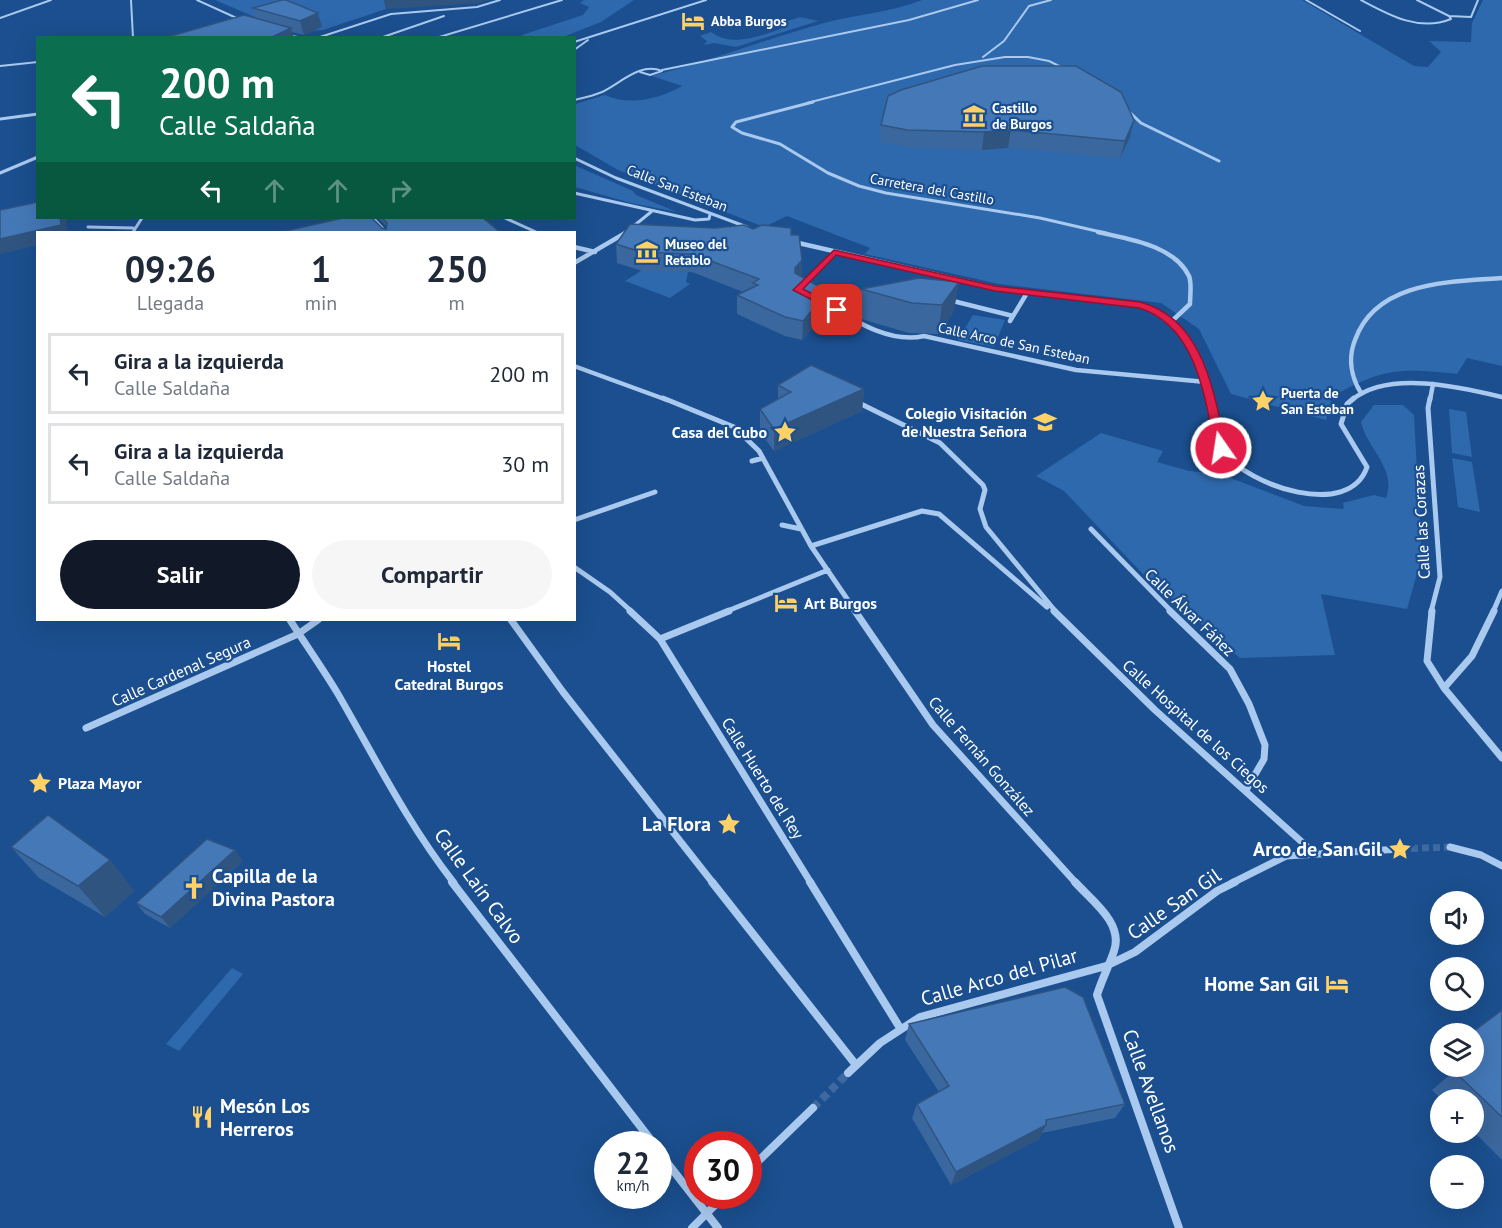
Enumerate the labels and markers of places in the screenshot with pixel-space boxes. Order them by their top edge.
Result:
hotel icon: Abba Burgos [680,8,706,34]
place label: Abba Burgos [711,12,787,30]
place label: Castillo de Burgos [992,99,1052,133]
museum icon: Castillo de Burgos [961,103,987,129]
place label: Museo del Retablo [665,235,727,269]
museum icon: Museo del Retablo [634,239,660,265]
pin [811,284,862,335]
place label: Puerta de San Esteban [1281,384,1354,418]
place icon: Puerta de San Esteban [1250,388,1276,414]
place label: Colegio Visitación de Nuestra Señora [902,403,1027,441]
school or university icon: Colegio Visitación de Nuestra Señora [1032,409,1058,435]
place icon: Casa del Cubo [772,419,798,445]
place label: Casa del Cubo [672,422,767,442]
hotel icon: Art Burgos [773,590,799,616]
place label: Art Burgos [804,593,877,613]
hotel icon: Hostel Catedral Burgos [436,628,462,654]
place label: Hostel Catedral Burgos [395,656,504,694]
place icon: Plaza Mayor [27,770,53,796]
place label: Plaza Mayor [58,773,142,793]
place label: La Flora [642,811,711,837]
place icon: La Flora [716,811,742,837]
place label: Arco de San Gil [1253,836,1382,862]
place icon: Arco de San Gil [1387,836,1413,862]
place label: Capilla de la Divina Pastora [212,863,335,912]
church icon: Capilla de la Divina Pastora [181,875,207,901]
place label: Home San Gil [1204,971,1319,997]
hotel icon: Home San Gil [1324,971,1350,997]
place label: Mesón Los Herreros [220,1093,310,1142]
restaurant icon: Mesón Los Herreros [189,1104,215,1130]

